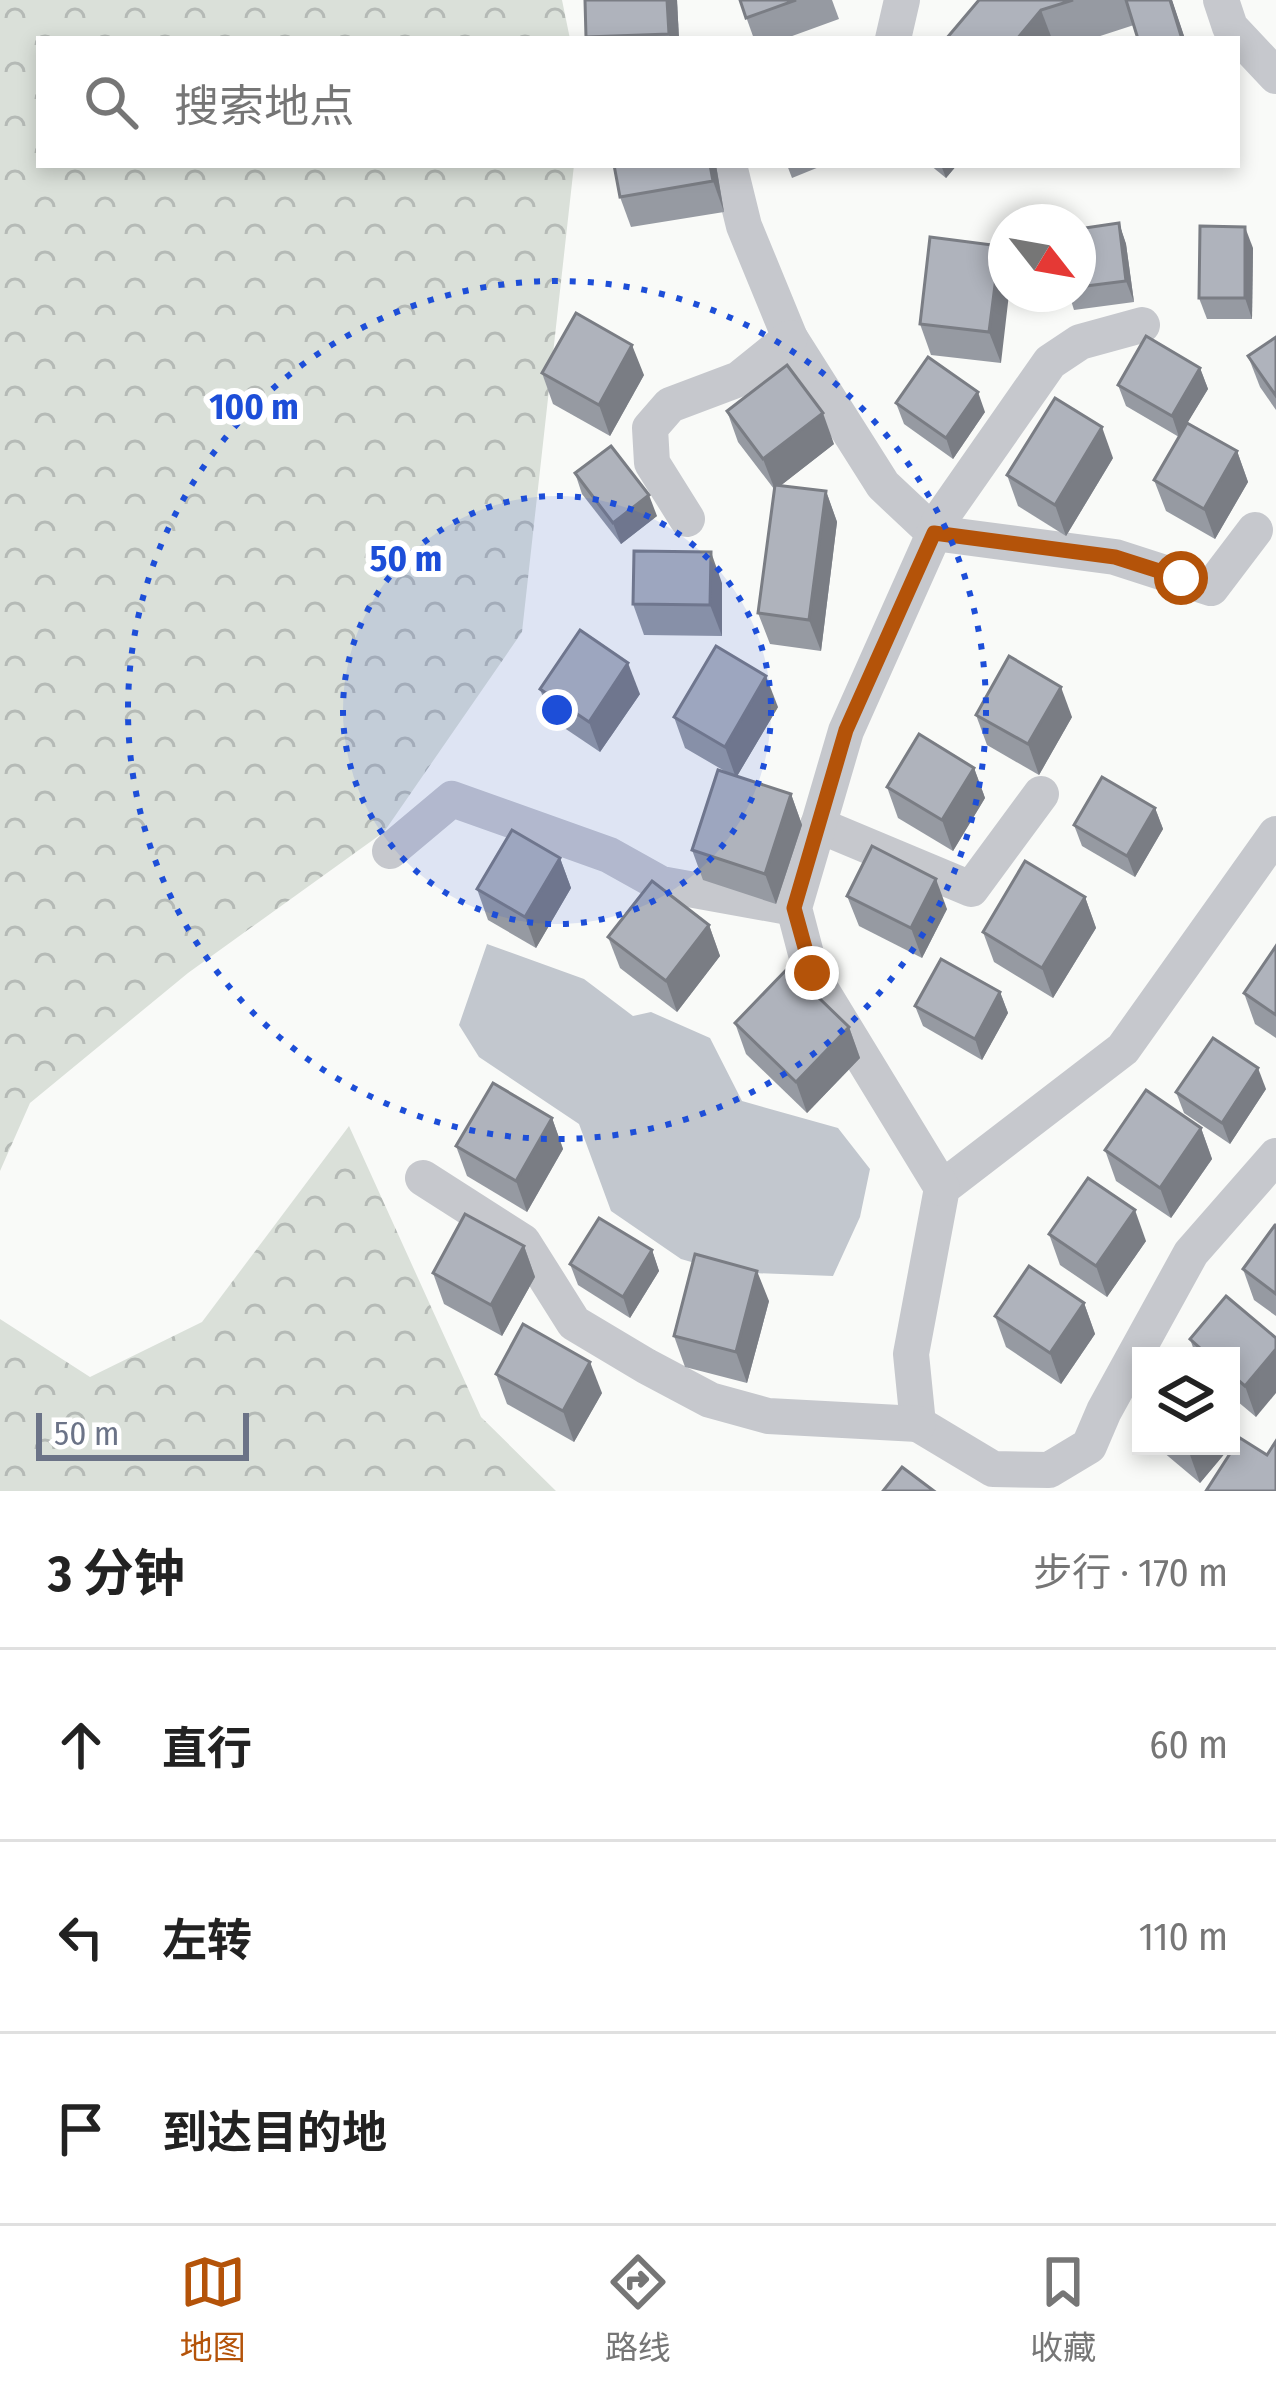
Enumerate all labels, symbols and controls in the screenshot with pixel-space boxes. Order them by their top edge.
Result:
search box [36,36,1240,168]
icon: search [78,69,144,135]
text: 搜索地点 [174,80,354,134]
north arrow [988,204,1096,312]
text: 100 m [209,385,299,429]
text: 50 m [370,537,442,581]
route start [1154,551,1208,605]
centre of rings [536,689,578,731]
route end [785,946,839,1000]
map controls [1132,1347,1240,1455]
button: layers [1132,1347,1240,1455]
scale bar [36,1407,249,1460]
text: 50 m [54,1414,119,1454]
text: 3 分钟 [48,1543,185,1605]
text: 步行 · 170 m [1033,1550,1228,1596]
icon: ahead [48,1712,114,1778]
text: 直行 [162,1722,252,1776]
text: 60 m [1149,1722,1228,1768]
icon: left [48,1904,114,1970]
text: 左转 [162,1914,252,1968]
text: 110 m [1139,1914,1228,1960]
icon: arrive [48,2096,114,2162]
text: 到达目的地 [162,2106,387,2160]
tab: 地图 [180,2249,246,2369]
tab: 路线 [605,2249,671,2369]
tab: 收藏 [1030,2249,1096,2369]

